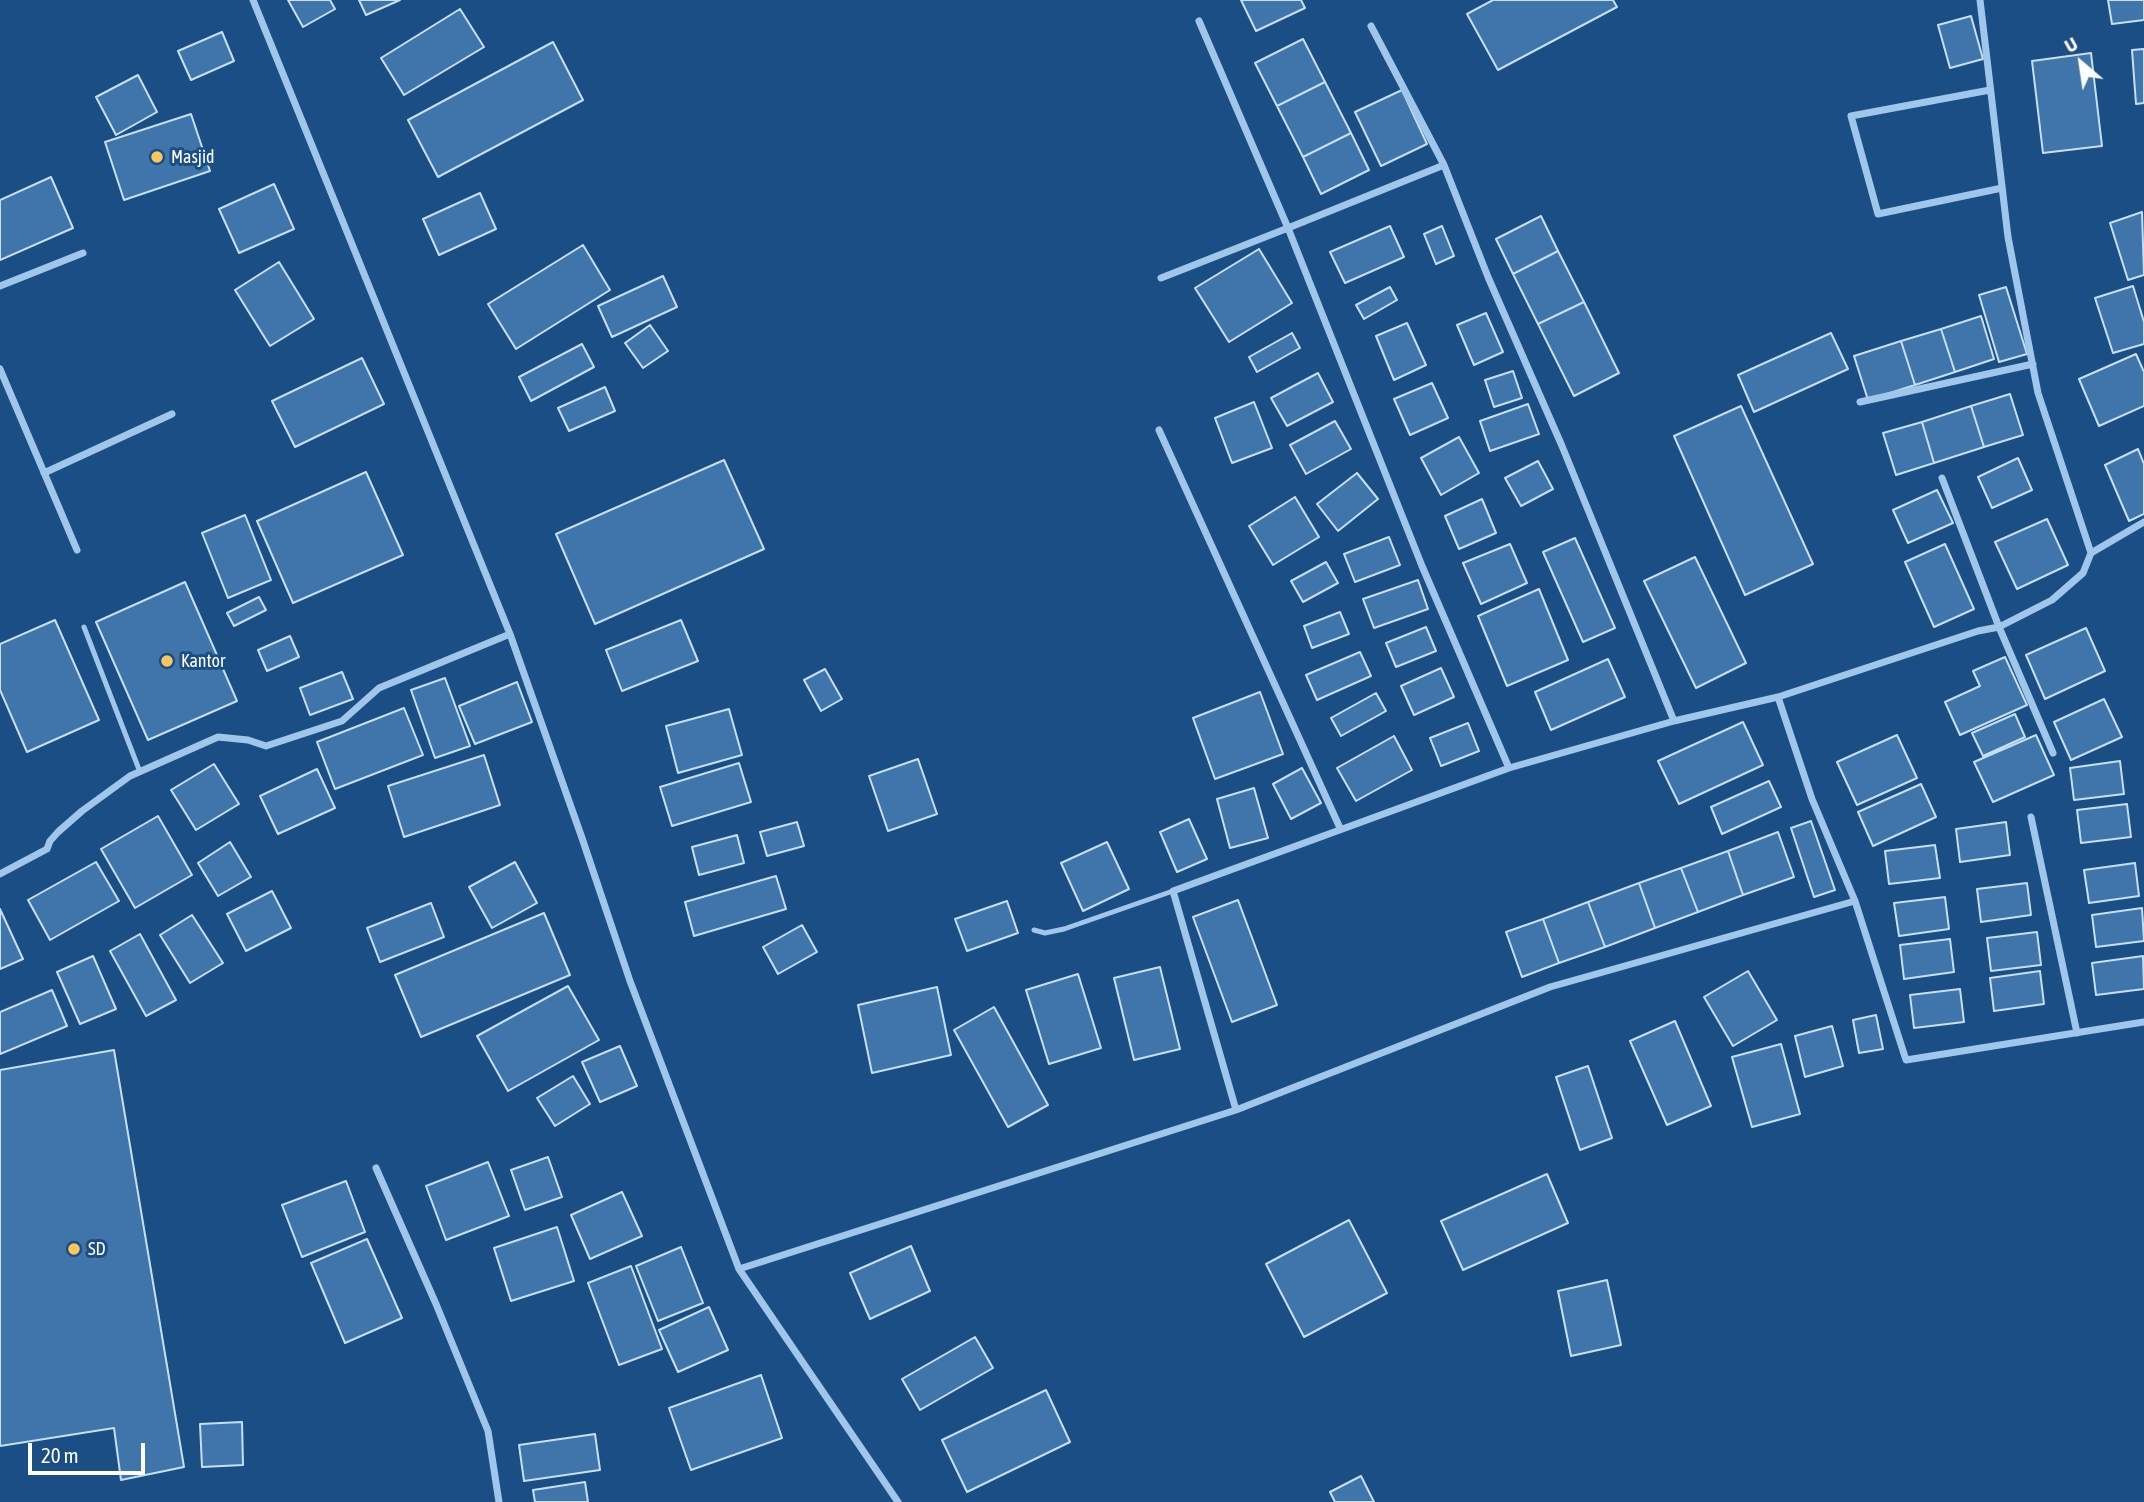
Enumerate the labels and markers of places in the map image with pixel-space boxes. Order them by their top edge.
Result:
place label: Masjid [171,146,215,168]
marker: Masjid [149,149,165,165]
place label: Kantor [181,650,225,672]
marker: Kantor [159,653,175,669]
place label: SD [88,1238,106,1260]
marker: SD [66,1241,82,1257]

